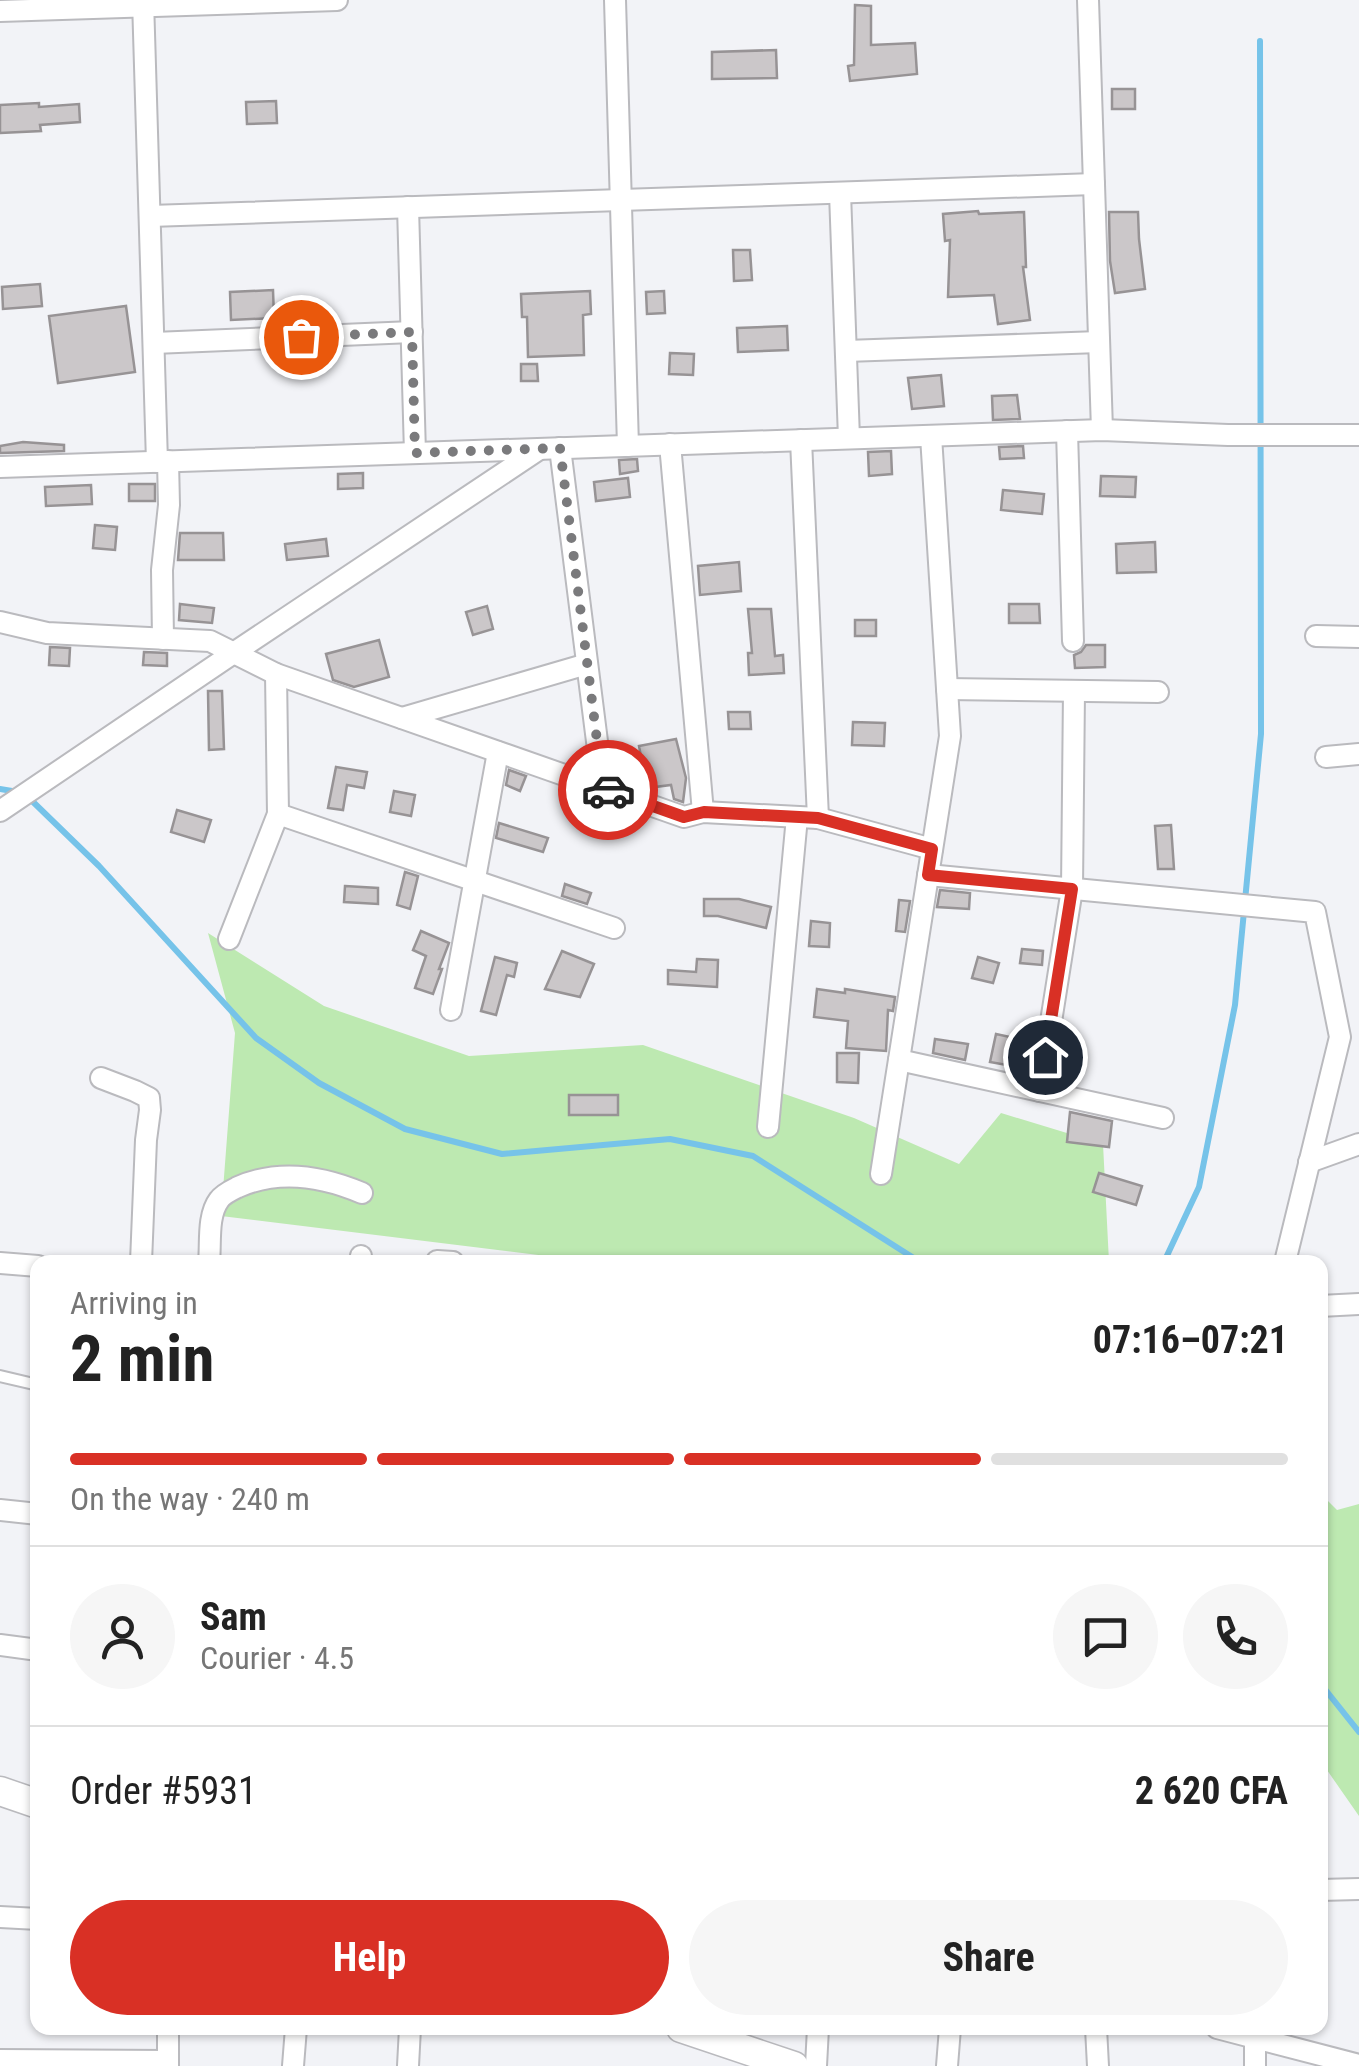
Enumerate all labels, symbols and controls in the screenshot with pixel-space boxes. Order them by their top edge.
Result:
pin [259,295,344,380]
icon: bag [274,310,329,365]
courier [558,740,658,840]
icon: car [581,763,636,818]
pin [1003,1015,1088,1100]
icon: home [1018,1030,1073,1085]
text: Arriving in [70,1284,198,1322]
text: 07:16–07:21 [1093,1318,1288,1362]
text: 2 min [70,1321,214,1397]
text: On the way · 240 m [70,1480,310,1518]
button: person [70,1584,175,1689]
button: chat [1053,1584,1158,1689]
button: phone [1183,1584,1288,1689]
text: Sam [200,1595,267,1639]
text: Courier · 4.5 [200,1639,354,1677]
text: Order #5931 [70,1769,257,1813]
text: 2 620 CFA [1135,1769,1288,1813]
button: Help [70,1900,669,2015]
button: Share [689,1900,1288,2015]

